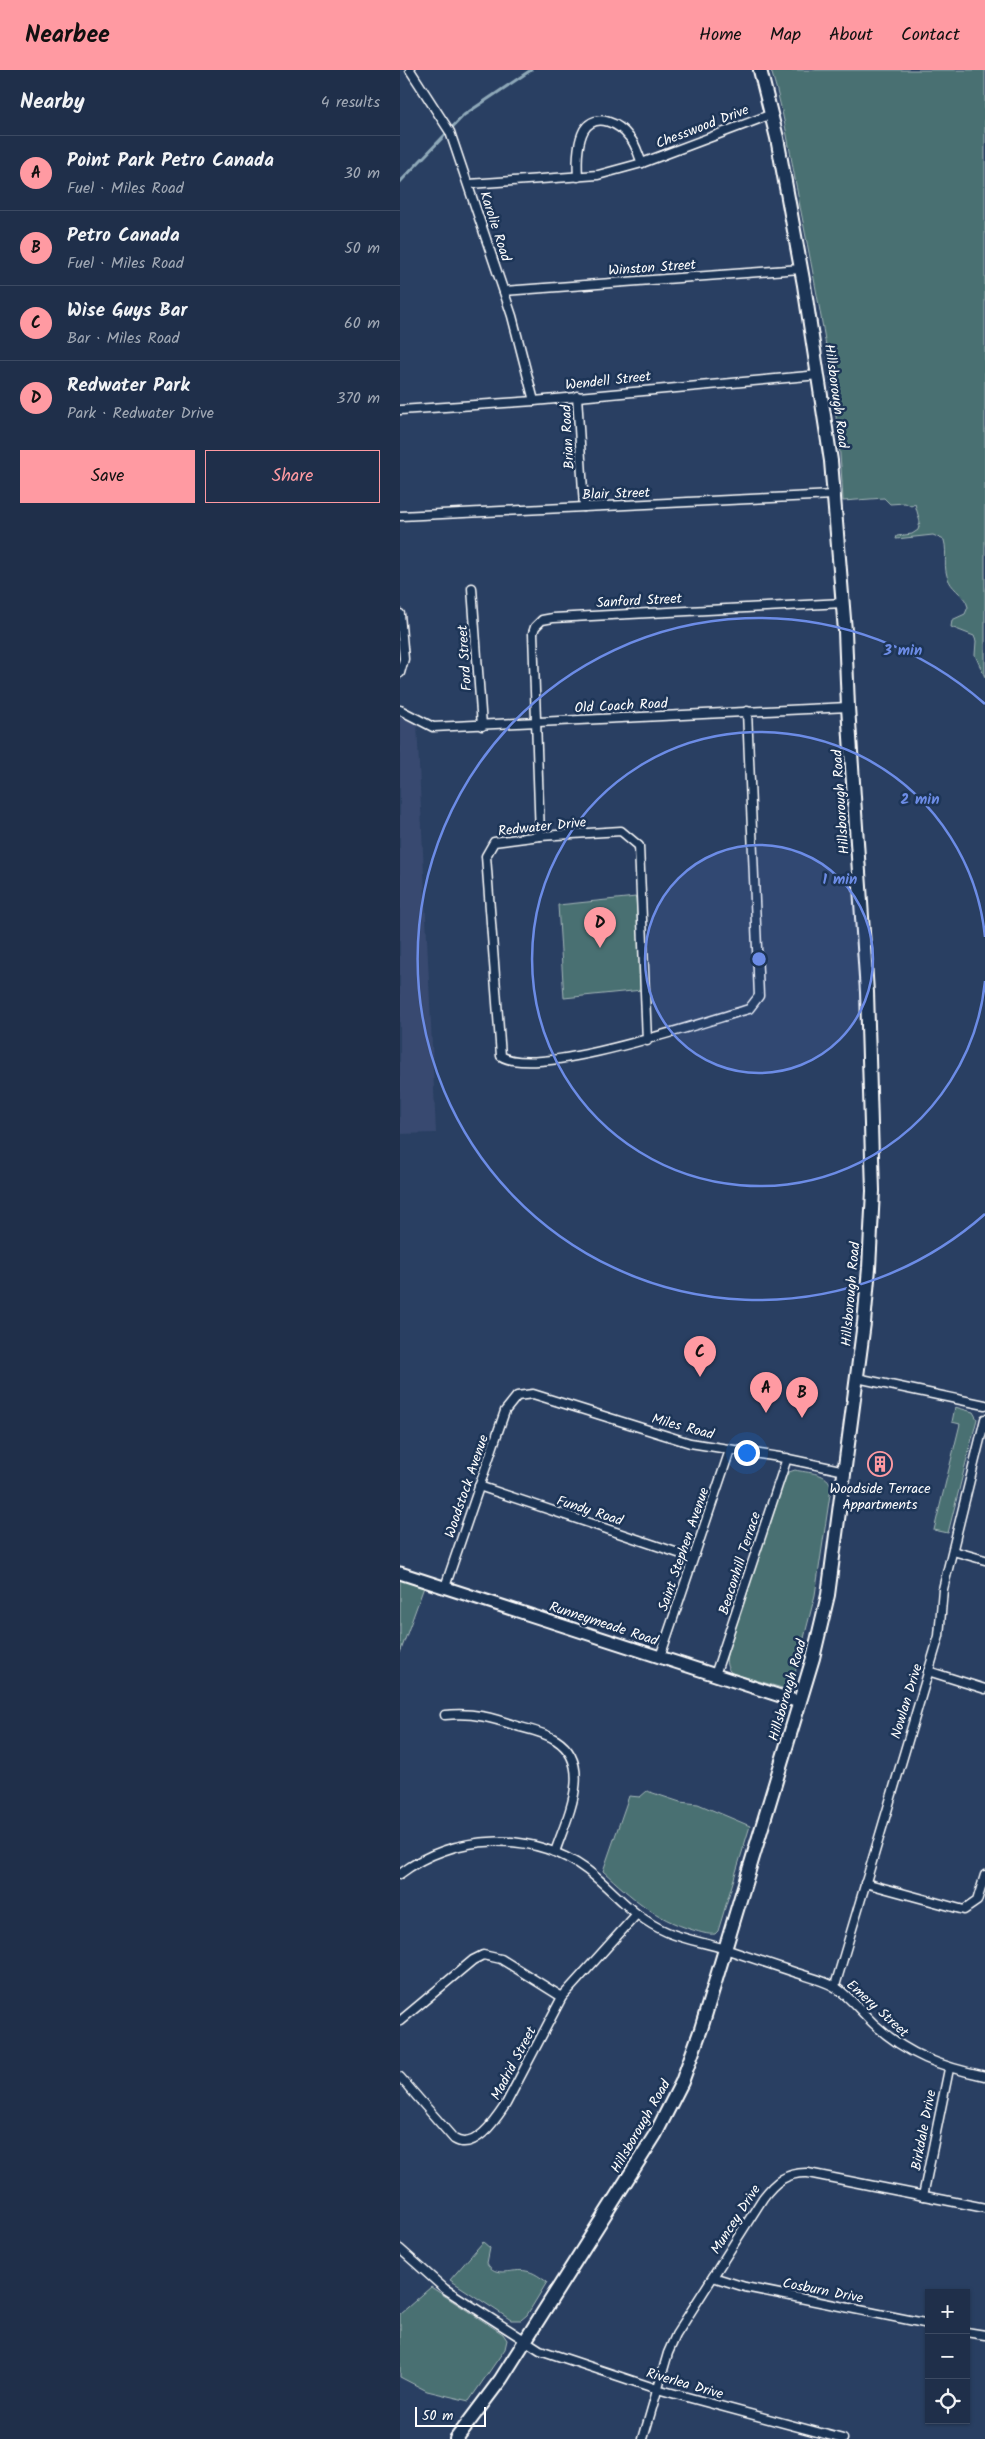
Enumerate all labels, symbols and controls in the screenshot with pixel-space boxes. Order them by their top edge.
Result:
text: Nearbee [25,16,110,55]
text: Home [699,21,742,50]
text: Map [770,21,801,50]
text: About [829,21,873,50]
text: Contact [901,21,960,50]
text: Nearby [20,86,85,119]
text: 4 results [321,90,380,115]
street label: Chesswood Drive [653,99,753,155]
text: Point Park Petro Canada [67,146,274,176]
text: A [31,161,41,186]
text: 30 m [344,161,380,186]
text: Fuel · Miles Road [67,176,184,201]
street label: Karolie Road [473,188,517,265]
text: Petro Canada [67,221,180,251]
text: B [31,236,41,261]
text: 50 m [344,236,380,261]
text: Fuel · Miles Road [67,251,184,276]
street label: Winston Street [607,254,697,282]
text: Wise Guys Bar [67,296,187,326]
text: C [31,311,41,336]
text: 60 m [344,311,380,336]
text: Bar · Miles Road [67,326,179,351]
street label: Hillsborough Road [818,343,854,451]
street label: Wendell Street [564,366,653,396]
text: Redwater Park [67,371,190,401]
text: D [31,386,41,411]
text: 370 m [336,386,380,411]
text: Park · Redwater Drive [67,401,214,426]
street label: Brian Road [555,403,581,470]
button: Save [20,450,195,503]
button: Share [205,450,380,503]
street label: Blair Street [582,482,651,506]
street label: Sanford Street [596,588,683,614]
street label: Ford Street [452,623,478,692]
text: 3 min [883,639,922,663]
street label: Old Coach Road [574,693,669,719]
street label: Hillsborough Road [826,748,856,855]
text: 2 min [900,788,940,812]
street label: Redwater Drive [497,811,588,843]
text: 1 min [823,868,857,892]
pin: D [584,907,616,948]
centre of rings [750,950,768,968]
street label: Hillsborough Road [835,1240,867,1347]
pin: C [684,1336,716,1377]
pin: A [750,1372,782,1413]
pin: B [786,1377,818,1418]
street label: Miles Road [649,1408,717,1446]
street label: Woodstock Avenue [439,1431,495,1541]
your location [734,1440,760,1466]
building icon: Woodside Terrace Appartments [867,1451,893,1477]
place label: Woodside Terrace Appartments [830,1478,931,1516]
street label: Saint Stephen Avenue [652,1484,716,1614]
street label: Fundy Road [554,1490,627,1532]
street label: Beaconhill Terrace [713,1508,767,1618]
street label: Runneymeade Road [546,1596,662,1652]
street label: Hillsborough Road [763,1636,813,1744]
street label: Nowlan Drive [885,1660,929,1742]
street label: Emery Street [841,1974,914,2043]
street label: Madrid Street [485,2022,543,2104]
street label: Hillsborough Road [605,2075,677,2177]
street label: Birkdale Drive [905,2087,943,2172]
street label: Muncey Drive [705,2180,767,2259]
street label: Cosburn Drive [781,2272,866,2310]
map controls [925,2289,970,2424]
button: + [925,2289,970,2334]
button: − [925,2334,970,2379]
street label: Riverlea Drive [643,2362,727,2406]
button: locate [925,2379,970,2424]
scale bar [415,2404,486,2427]
text: 50 m [422,2405,453,2427]

